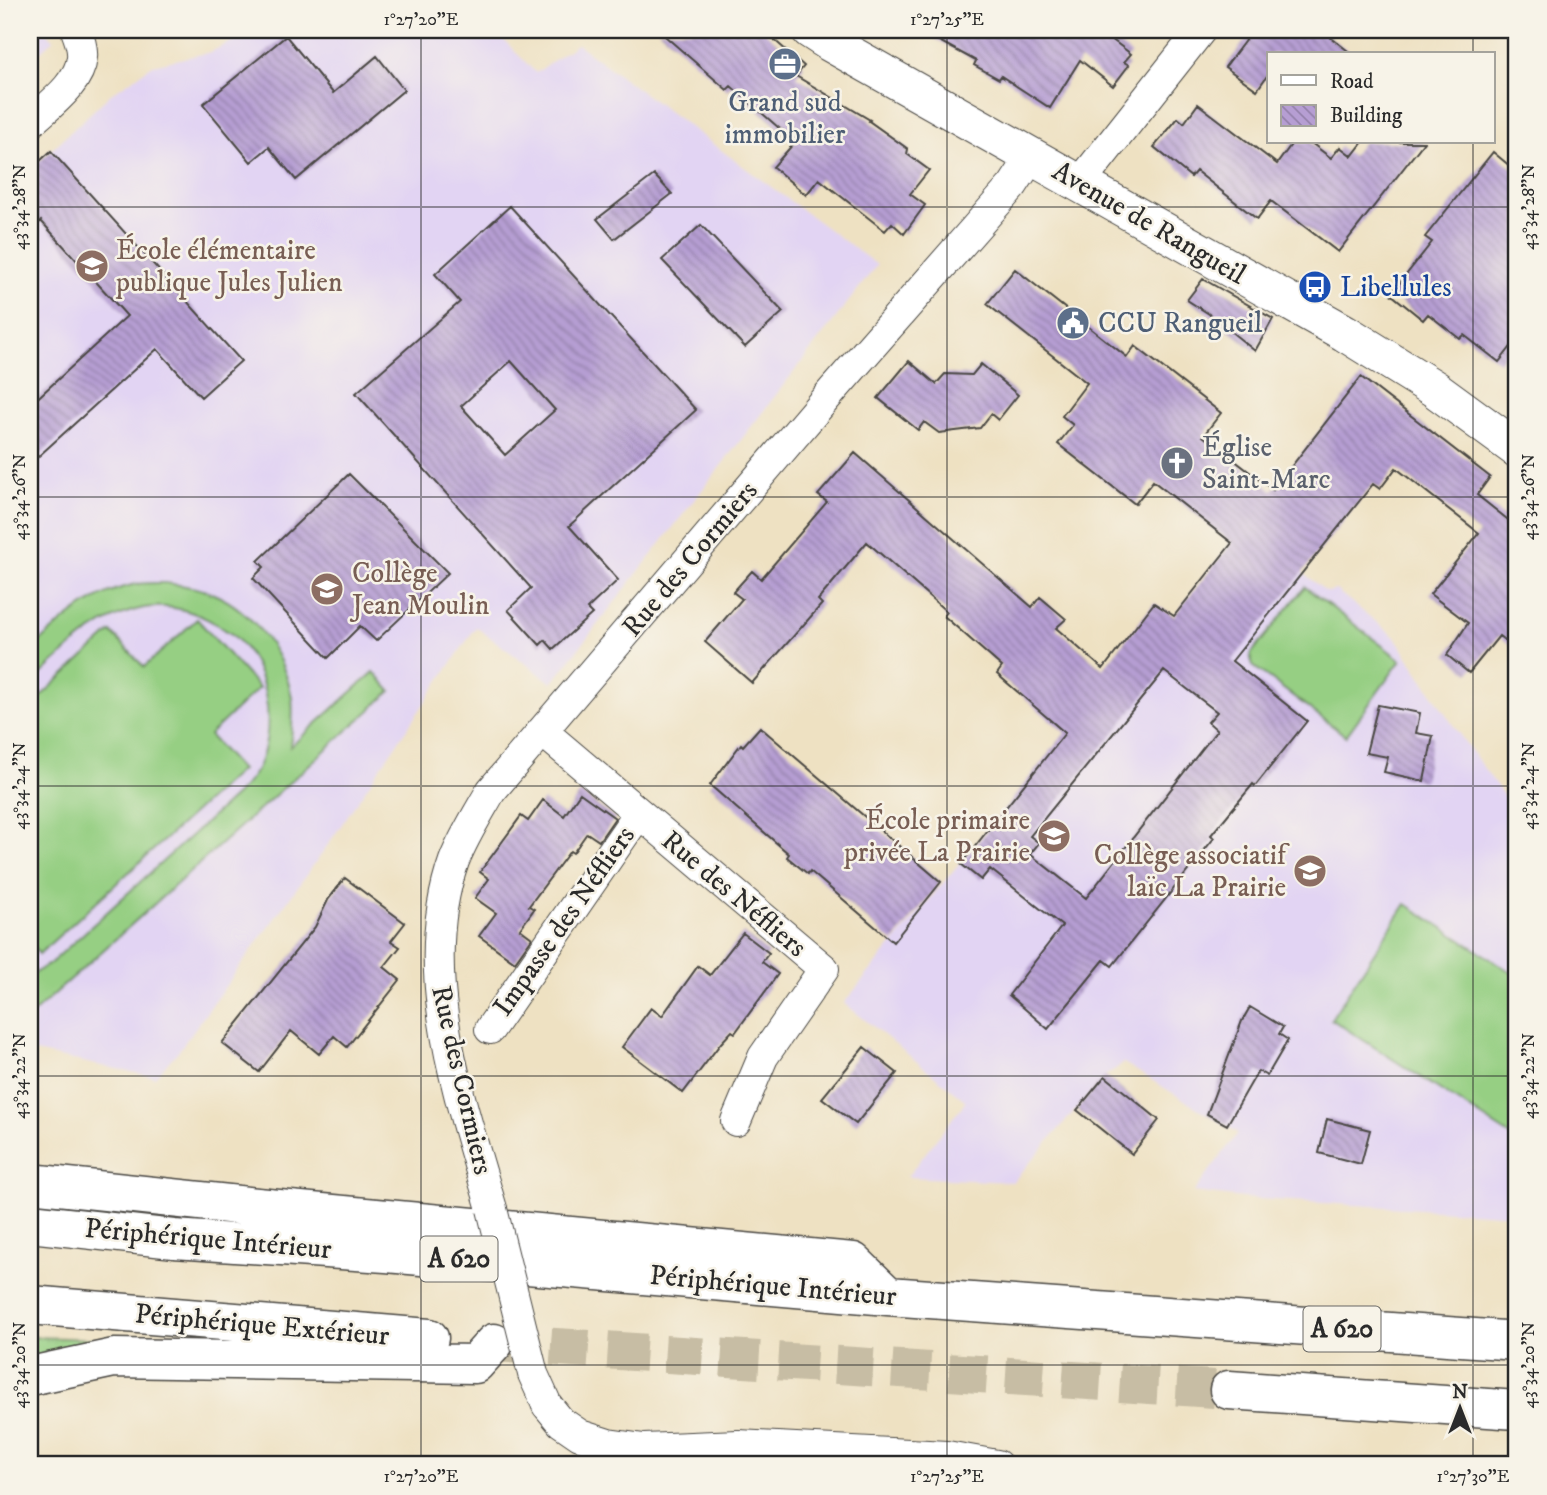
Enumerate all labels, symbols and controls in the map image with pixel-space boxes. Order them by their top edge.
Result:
text: 1°27'20"E [383,9,459,31]
text: 1°27'25"E [910,9,984,31]
office icon: Grand sud immobilier [766,45,804,83]
legend [1267,52,1494,144]
text: Road [1330,69,1374,95]
place label: Grand sud immobilier [725,85,846,152]
text: Building [1330,103,1403,129]
street label: Avenue de Rangueil [1046,153,1253,293]
text: 43°34'28"N [9,164,31,250]
text: 43°34'28"N [1518,164,1540,250]
place label: École élémentaire publique Jules Julien [115,233,343,300]
school or university icon: École élémentaire publique Jules Julien [73,247,111,285]
bus stop icon: Libellules [1296,268,1334,306]
place label: Libellules [1340,270,1452,305]
public building icon: CCU Rangueil [1054,304,1092,342]
place label: CCU Rangueil [1098,306,1263,341]
place label: Église Saint-Marc [1202,430,1330,497]
church icon: Église Saint-Marc [1158,444,1196,482]
text: 43°34'26"N [9,454,31,540]
text: 43°34'26"N [1518,454,1540,540]
street label: Rue des Cormiers [615,474,765,644]
place label: Collège Jean Moulin [349,556,490,623]
school or university icon: Collège Jean Moulin [308,570,346,608]
text: 43°34'24"N [9,742,31,830]
text: 43°34'24"N [1518,742,1540,830]
place label: École primaire privée La Prairie [843,803,1030,870]
school or university icon: École primaire privée La Prairie [1035,817,1073,855]
street label: Impasse des Néfliers [485,819,643,1023]
street label: Rue des Néfliers [654,823,814,965]
place label: Collège associatif laïc La Prairie [1094,838,1290,905]
school or university icon: Collège associatif laïc La Prairie [1291,852,1329,890]
street label: Rue des Cormiers [423,982,501,1178]
text: 43°34'22"N [9,1033,31,1119]
text: 43°34'22"N [1518,1033,1540,1119]
street label: Périphérique Intérieur [83,1211,333,1267]
road number: A 620 [420,1236,498,1282]
street label: Périphérique Intérieur [648,1258,898,1314]
street label: Périphérique Extérieur [133,1296,391,1354]
road number: A 620 [1304,1306,1380,1352]
text: 43°34'20"N [9,1321,31,1408]
text: 43°34'20"N [1518,1321,1540,1408]
north arrow [1424,1372,1494,1442]
text: N [1452,1381,1468,1404]
text: 1°27'20"E [383,1466,459,1488]
text: 1°27'25"E [910,1466,984,1488]
text: 1°27'30"E [1437,1466,1510,1488]

